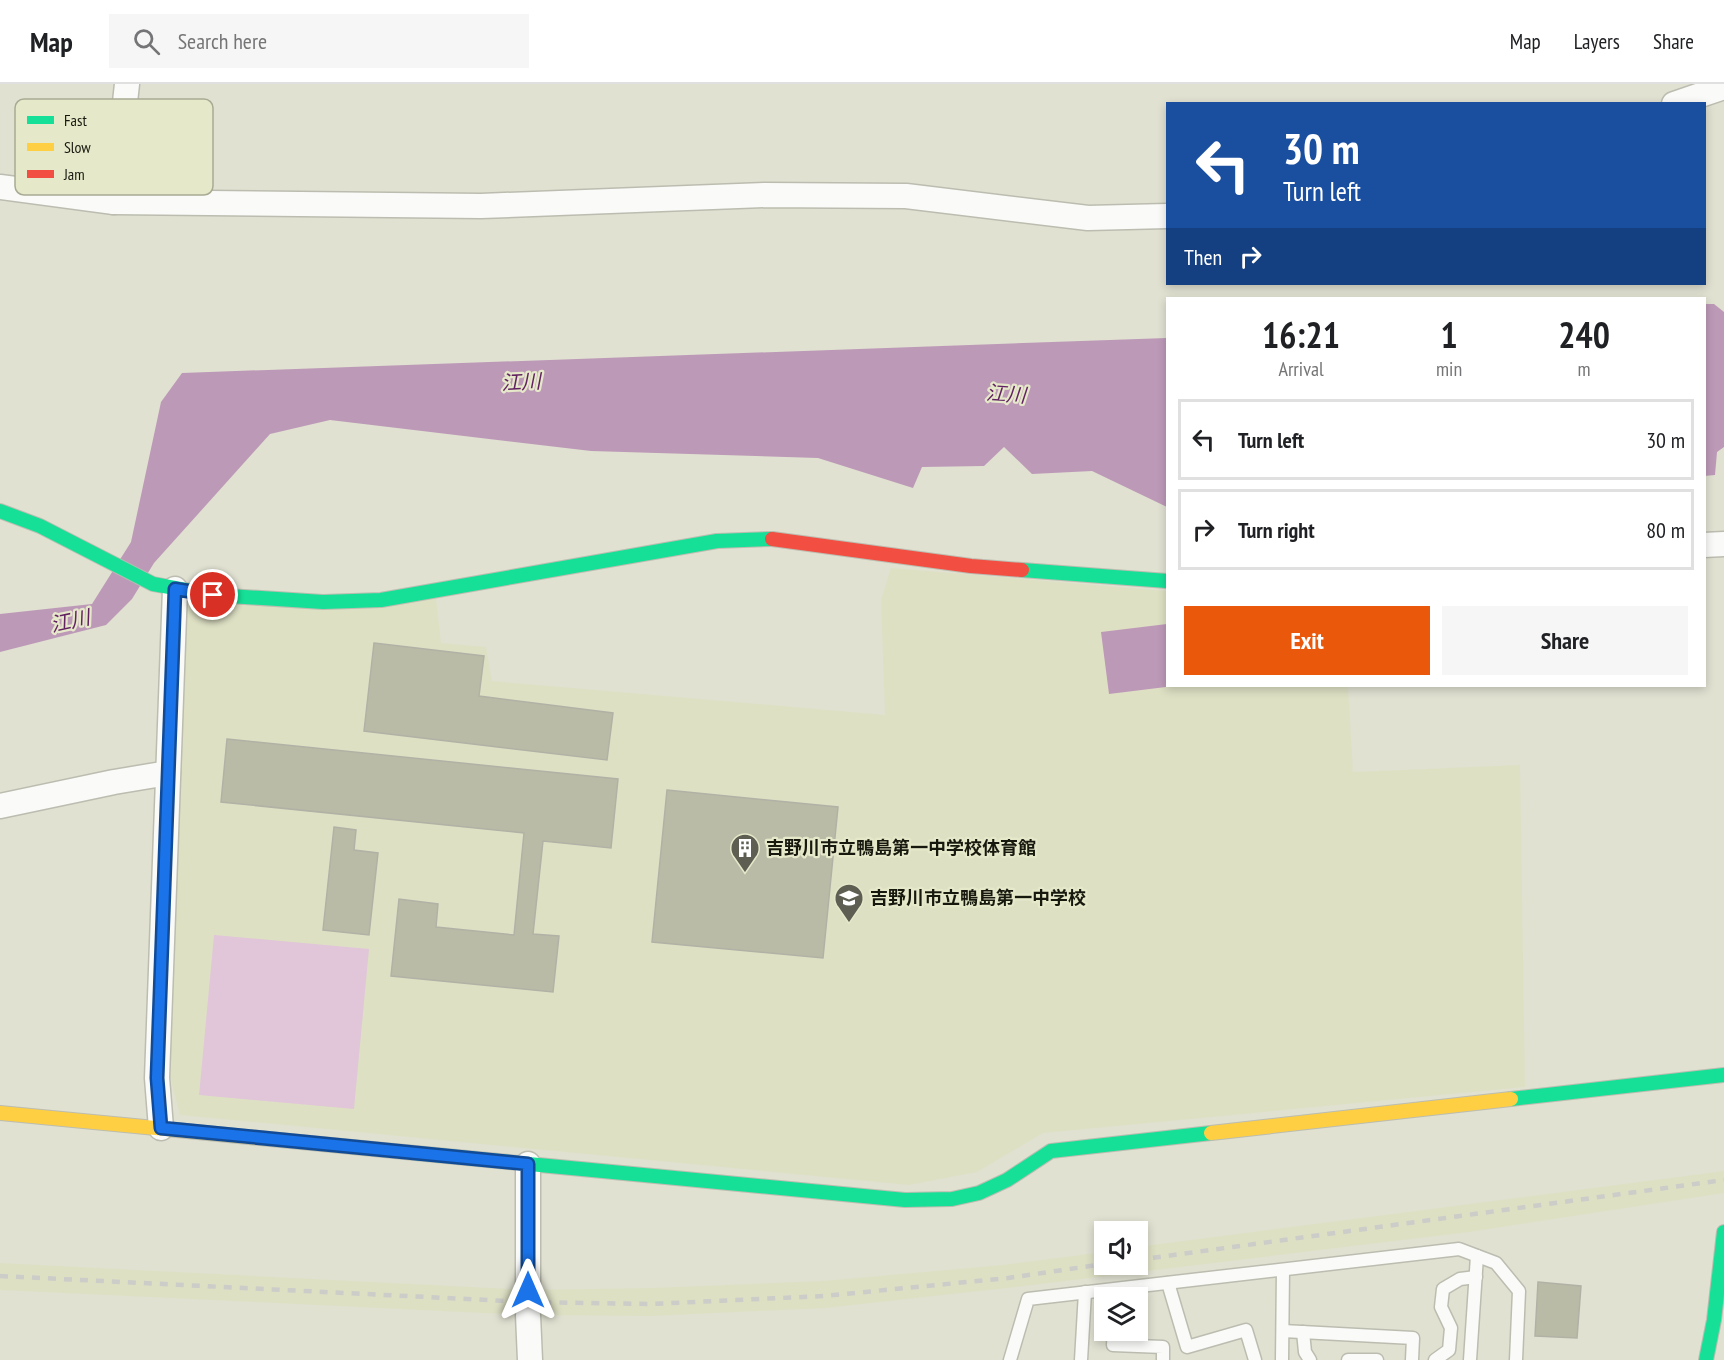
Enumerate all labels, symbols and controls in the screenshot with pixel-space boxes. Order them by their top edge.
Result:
search box [109,14,529,68]
text: Map [30,23,73,60]
icon: search [130,25,163,58]
text: Search here [178,27,267,55]
text: Map [1510,28,1541,55]
text: Layers [1574,28,1620,55]
text: Share [1653,28,1694,55]
legend [15,99,213,195]
text: Fast [64,110,87,130]
text: 30 m [1283,121,1360,176]
icon: left [1184,126,1262,204]
text: Slow [64,137,91,157]
text: Jam [63,164,85,184]
text: Turn left [1283,174,1361,208]
icon: right [1234,240,1267,273]
text: Then [1184,243,1222,271]
text: 16:21 [1262,311,1340,358]
text: 1 [1440,311,1458,358]
text: 240 [1558,311,1610,358]
text: Arrival [1278,356,1324,382]
text: min [1436,356,1462,382]
text: m [1578,356,1591,382]
water label: 江川 [500,368,544,396]
water label: 江川 [985,380,1029,409]
icon: left [1187,423,1220,456]
text: Turn left [1238,426,1304,454]
text: 30 m [1646,426,1685,454]
icon: right [1187,513,1220,546]
text: Turn right [1238,516,1315,544]
text: 80 m [1646,516,1685,544]
pin [187,569,238,620]
icon: arrive [196,578,229,611]
water label: 江川 [48,604,94,638]
button: Exit [1184,606,1430,675]
button: Share [1442,606,1688,675]
building icon: 吉野川市立鴨島第一中学校体育館 [729,832,761,874]
place label: 吉野川市立鴨島第一中学校体育館 [766,836,1036,859]
school or university icon: 吉野川市立鴨島第一中学校 [833,882,865,924]
place label: 吉野川市立鴨島第一中学校 [870,886,1086,909]
map controls [1094,1221,1148,1341]
button: sound [1094,1221,1148,1275]
position arrow [496,1258,560,1322]
button: layers [1094,1287,1148,1341]

